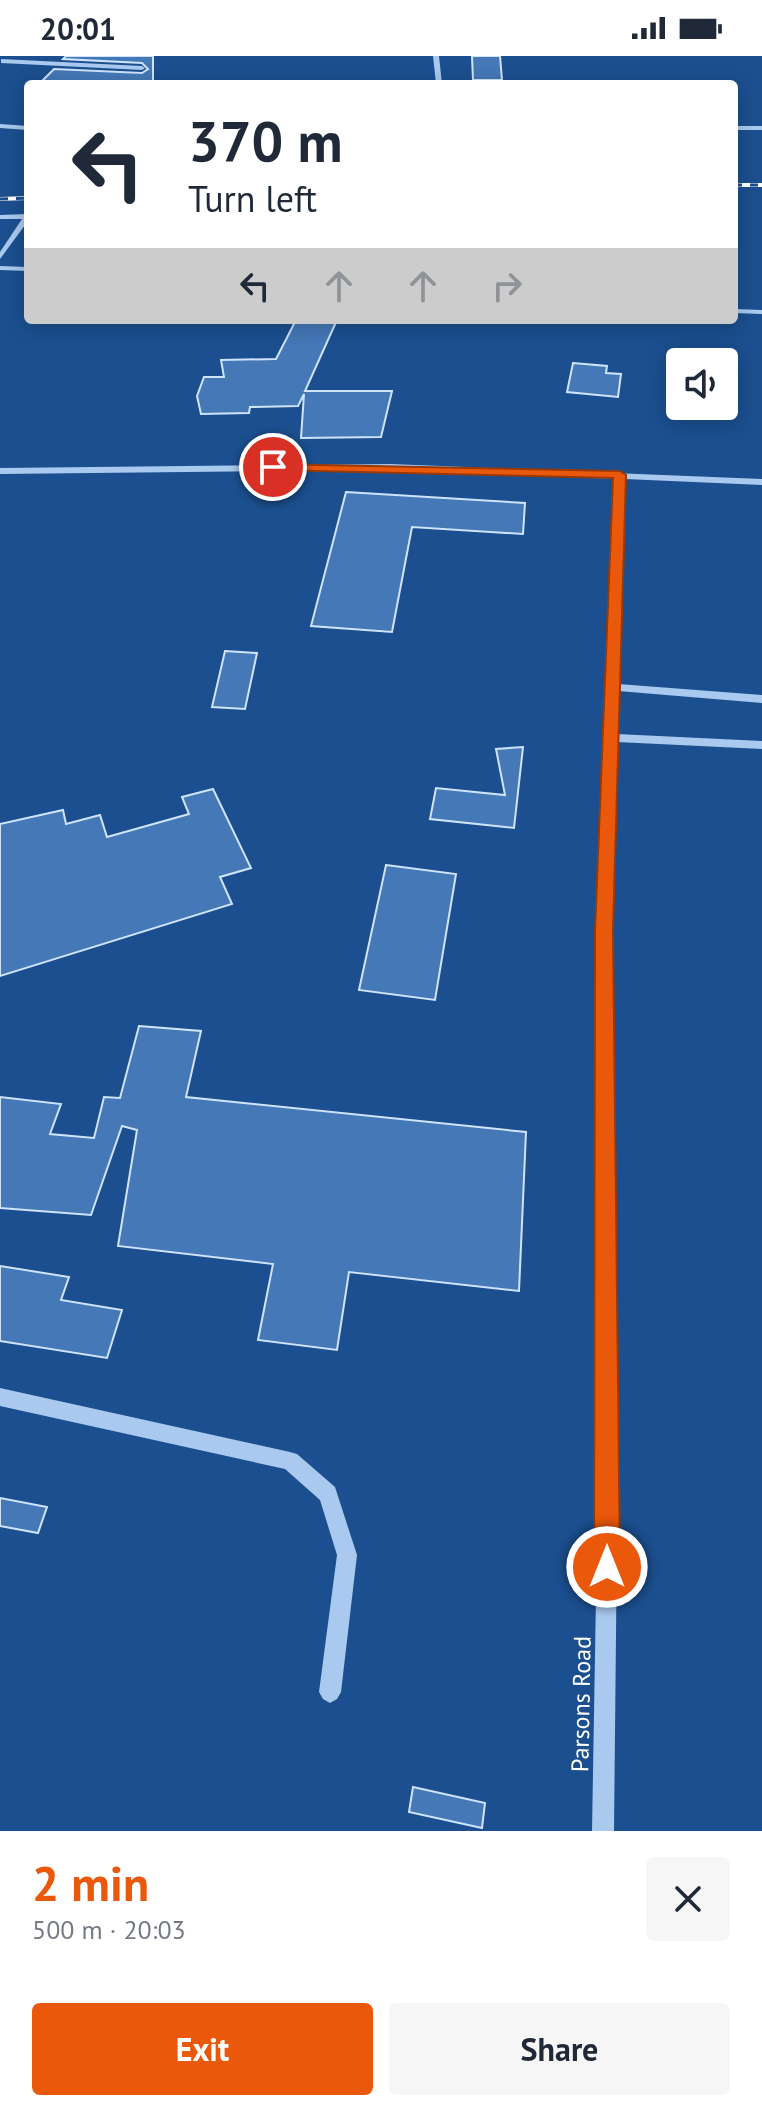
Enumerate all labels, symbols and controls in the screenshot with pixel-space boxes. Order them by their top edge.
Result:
text: 20:01 [40,9,116,48]
text: 370 m [188,105,343,177]
icon: left [56,112,160,216]
text: Turn left [188,175,317,222]
icon: left [233,264,277,308]
icon: ahead [317,264,361,308]
icon: ahead [401,264,445,308]
icon: right [485,264,529,308]
map controls [666,348,738,420]
button: sound [666,348,738,420]
pin [239,433,307,501]
icon: arrive [251,445,295,489]
position arrow [565,1525,649,1609]
street label: Parsons Road [564,1636,598,1772]
text: 2 min [32,1852,149,1914]
button: close [646,1857,730,1941]
text: 500 m · 20:03 [32,1913,186,1946]
button: Exit [32,2003,373,2095]
button: Share [389,2003,730,2095]

